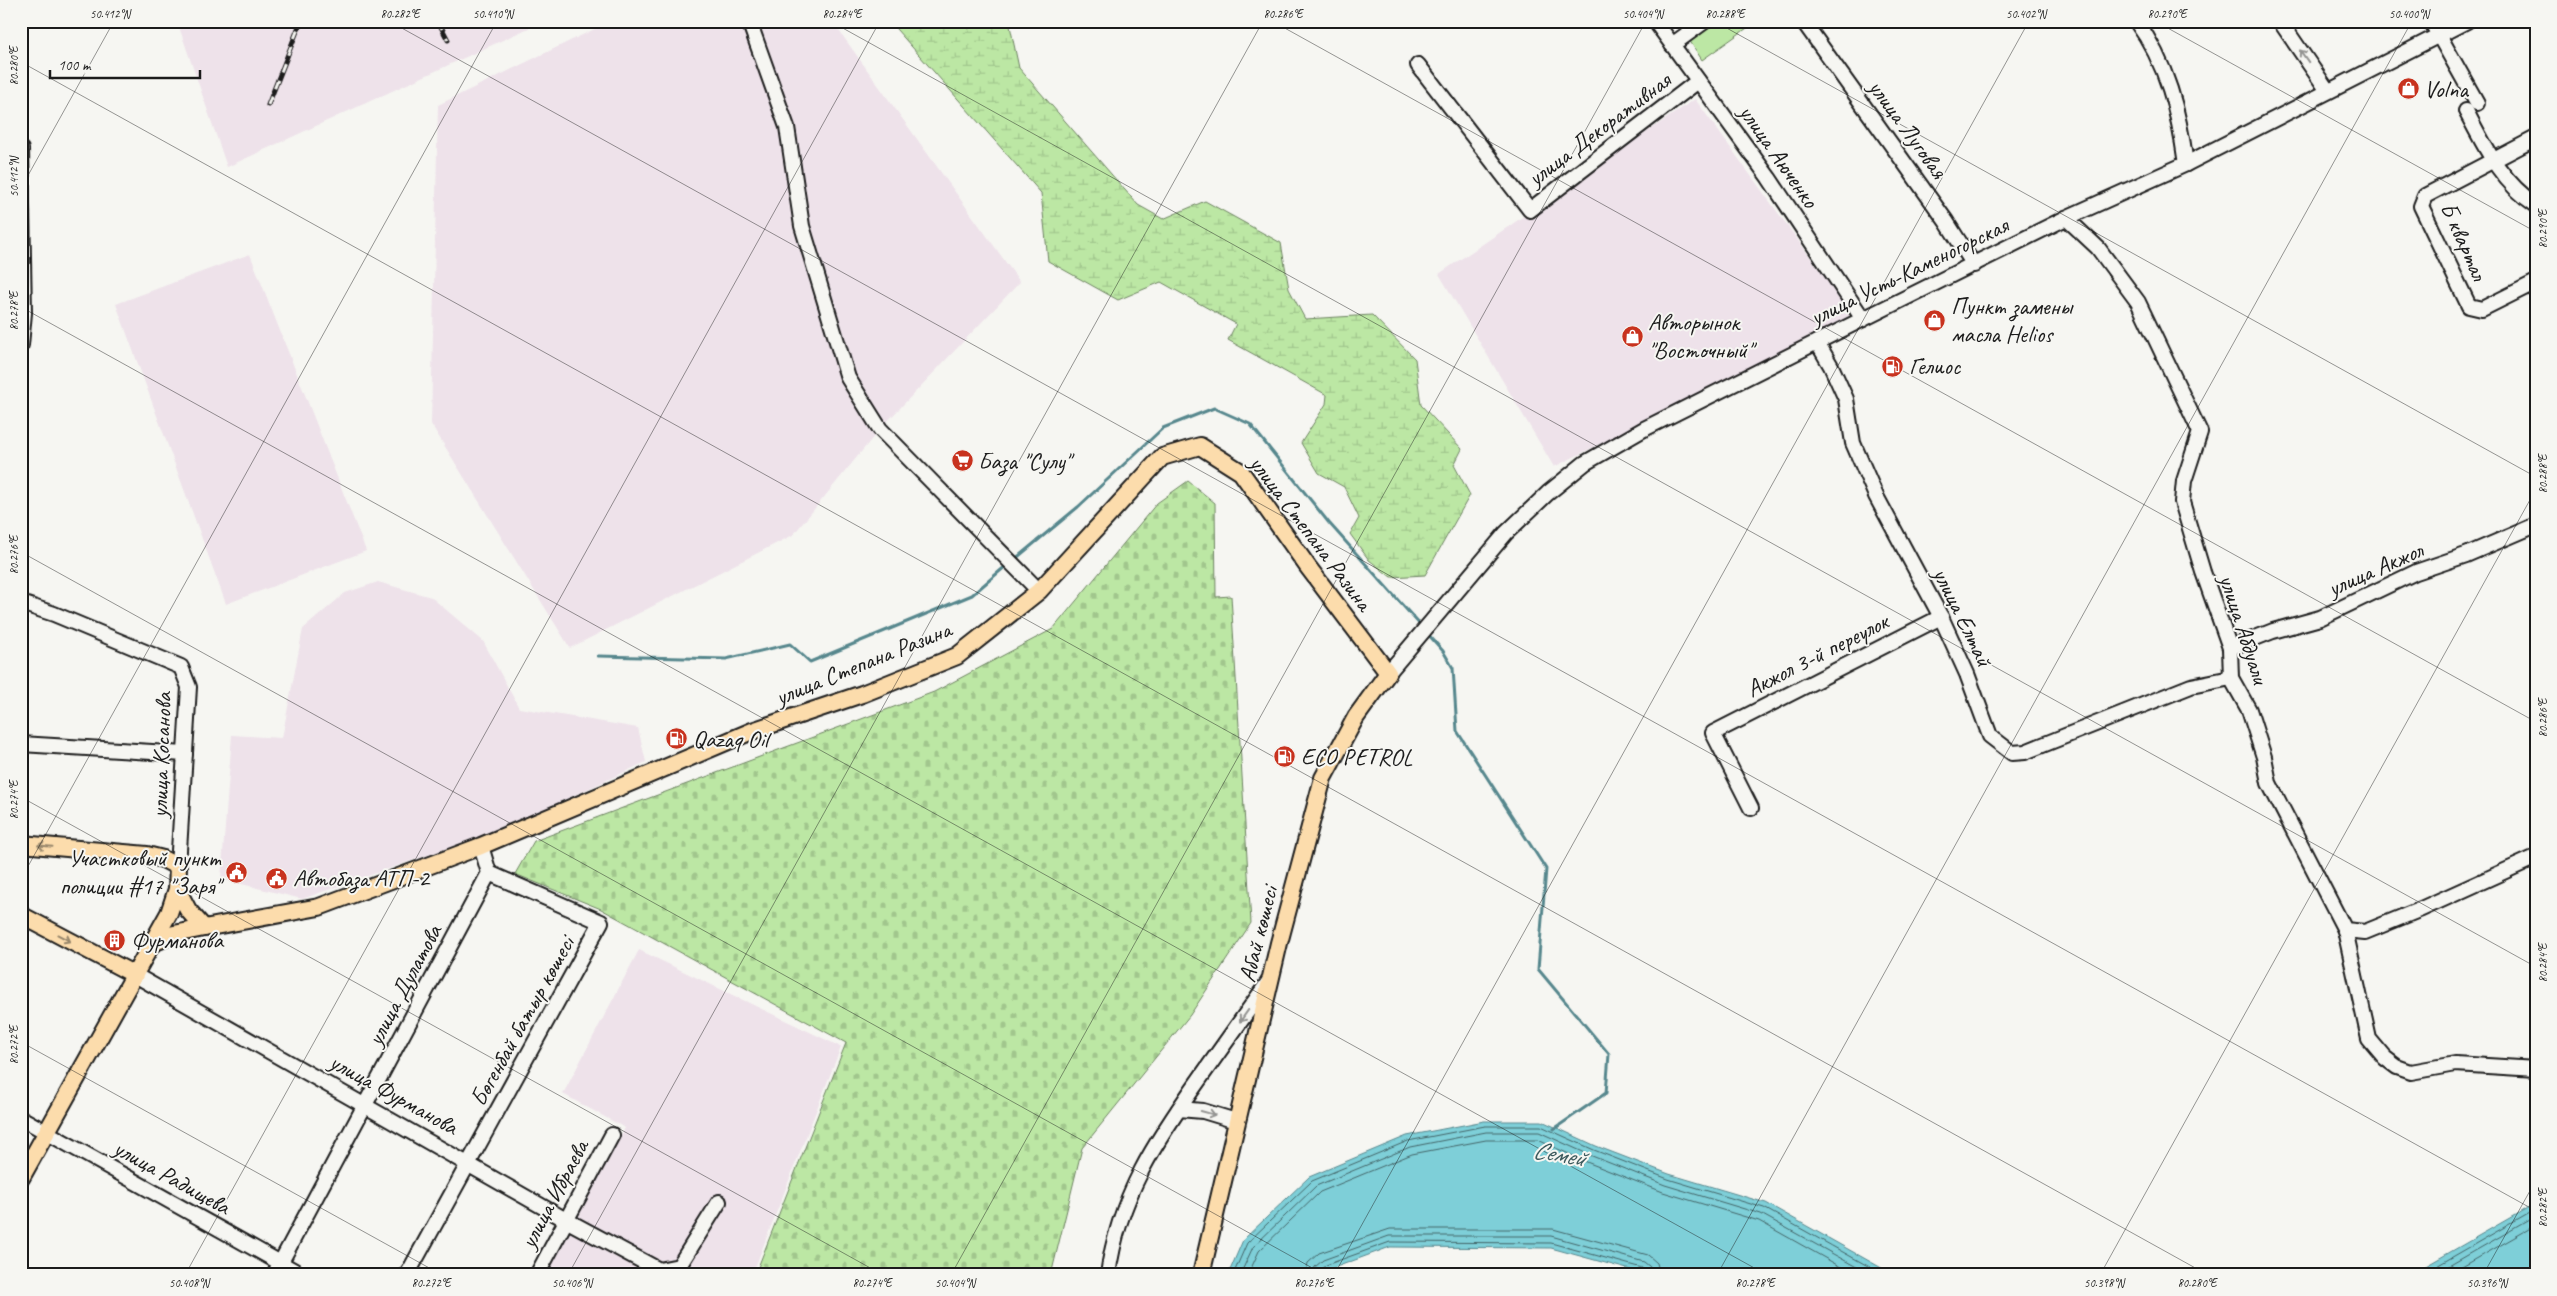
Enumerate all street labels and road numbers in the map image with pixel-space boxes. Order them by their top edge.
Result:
street label: улица Декоративная [1520,64,1678,194]
street label: улица Луговая [1861,72,1955,185]
street label: улица Аюченко [1731,97,1826,215]
street label: Б квартал [2434,197,2495,286]
street label: улица Усть-Каменогорская [1803,209,2015,333]
street label: улица Степана Разина [1242,448,1380,618]
street label: улица Акжол [2321,534,2429,604]
street label: улица Елтай [1925,561,2001,673]
street label: улица Абдуали [2212,569,2276,690]
street label: Акжол 3-й переулок [1741,605,1895,704]
street label: улица Степана Разина [769,613,957,713]
street label: улица Косанова [144,690,178,820]
street label: Абай көшесі [1232,880,1285,985]
street label: улица Дулатова [359,918,449,1052]
street label: Бөгенбай батыр көшесі [463,929,582,1111]
street label: улица Фурманова [323,1045,465,1142]
street label: улица Радищева [107,1132,237,1222]
street label: улица Ибраева [512,1133,596,1255]

